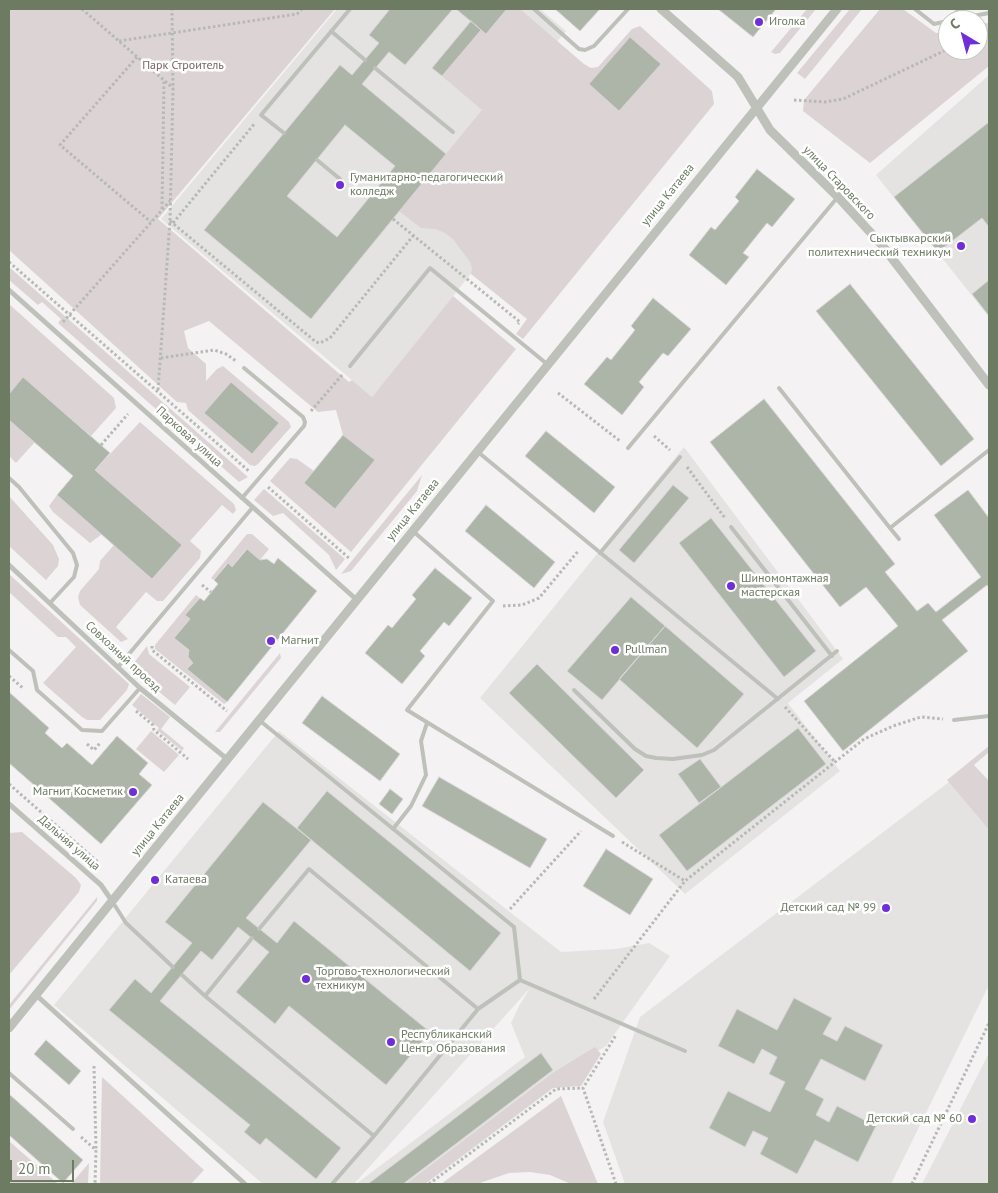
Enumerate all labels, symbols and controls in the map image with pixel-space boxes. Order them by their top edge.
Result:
north arrow [938,10,988,60]
text: С [946,14,963,33]
place label: Иголка [769,15,805,29]
marker: Иголка [753,16,765,28]
park label: Парк Строитель [142,59,224,73]
street label: улица Старовского [800,143,878,223]
street label: улица Катаева [639,161,697,229]
place label: Гуманитарно-педагогический колледж [350,171,503,199]
marker: Гуманитарно-педагогический колледж [334,179,346,191]
place label: Сыктывкарский политехнический техникум [808,232,951,260]
marker: Сыктывкарский политехнический техникум [955,240,967,252]
street label: Парковая улица [153,404,225,470]
street label: улица Катаева [384,476,442,544]
place label: Шиномонтажная мастерская [741,572,828,600]
marker: Шиномонтажная мастерская [725,580,737,592]
street label: Совхозный проезд [82,618,164,696]
place label: Магнит [281,634,319,648]
marker: Магнит [265,635,277,647]
place label: Pullman [625,643,667,657]
marker: Pullman [609,644,621,656]
place label: Магнит Косметик [33,785,123,799]
marker: Магнит Косметик [127,786,139,798]
street label: улица Катаева [129,791,187,859]
street label: Дальняя улица [35,812,103,874]
place label: Катаева [165,873,207,887]
marker: Катаева [149,874,161,886]
place label: Детский сад № 99 [780,901,876,915]
marker: Детский сад № 99 [880,902,892,914]
place label: Торгово-технологический техникум [316,965,450,993]
marker: Торгово-технологический техникум [300,973,312,985]
place label: Республиканский Центр Образования [401,1028,505,1056]
marker: Республиканский Центр Образования [385,1036,397,1048]
place label: Детский сад № 60 [866,1112,962,1126]
marker: Детский сад № 60 [966,1113,978,1125]
scale bar [12,1150,76,1182]
text: 20 m [18,1159,51,1178]

